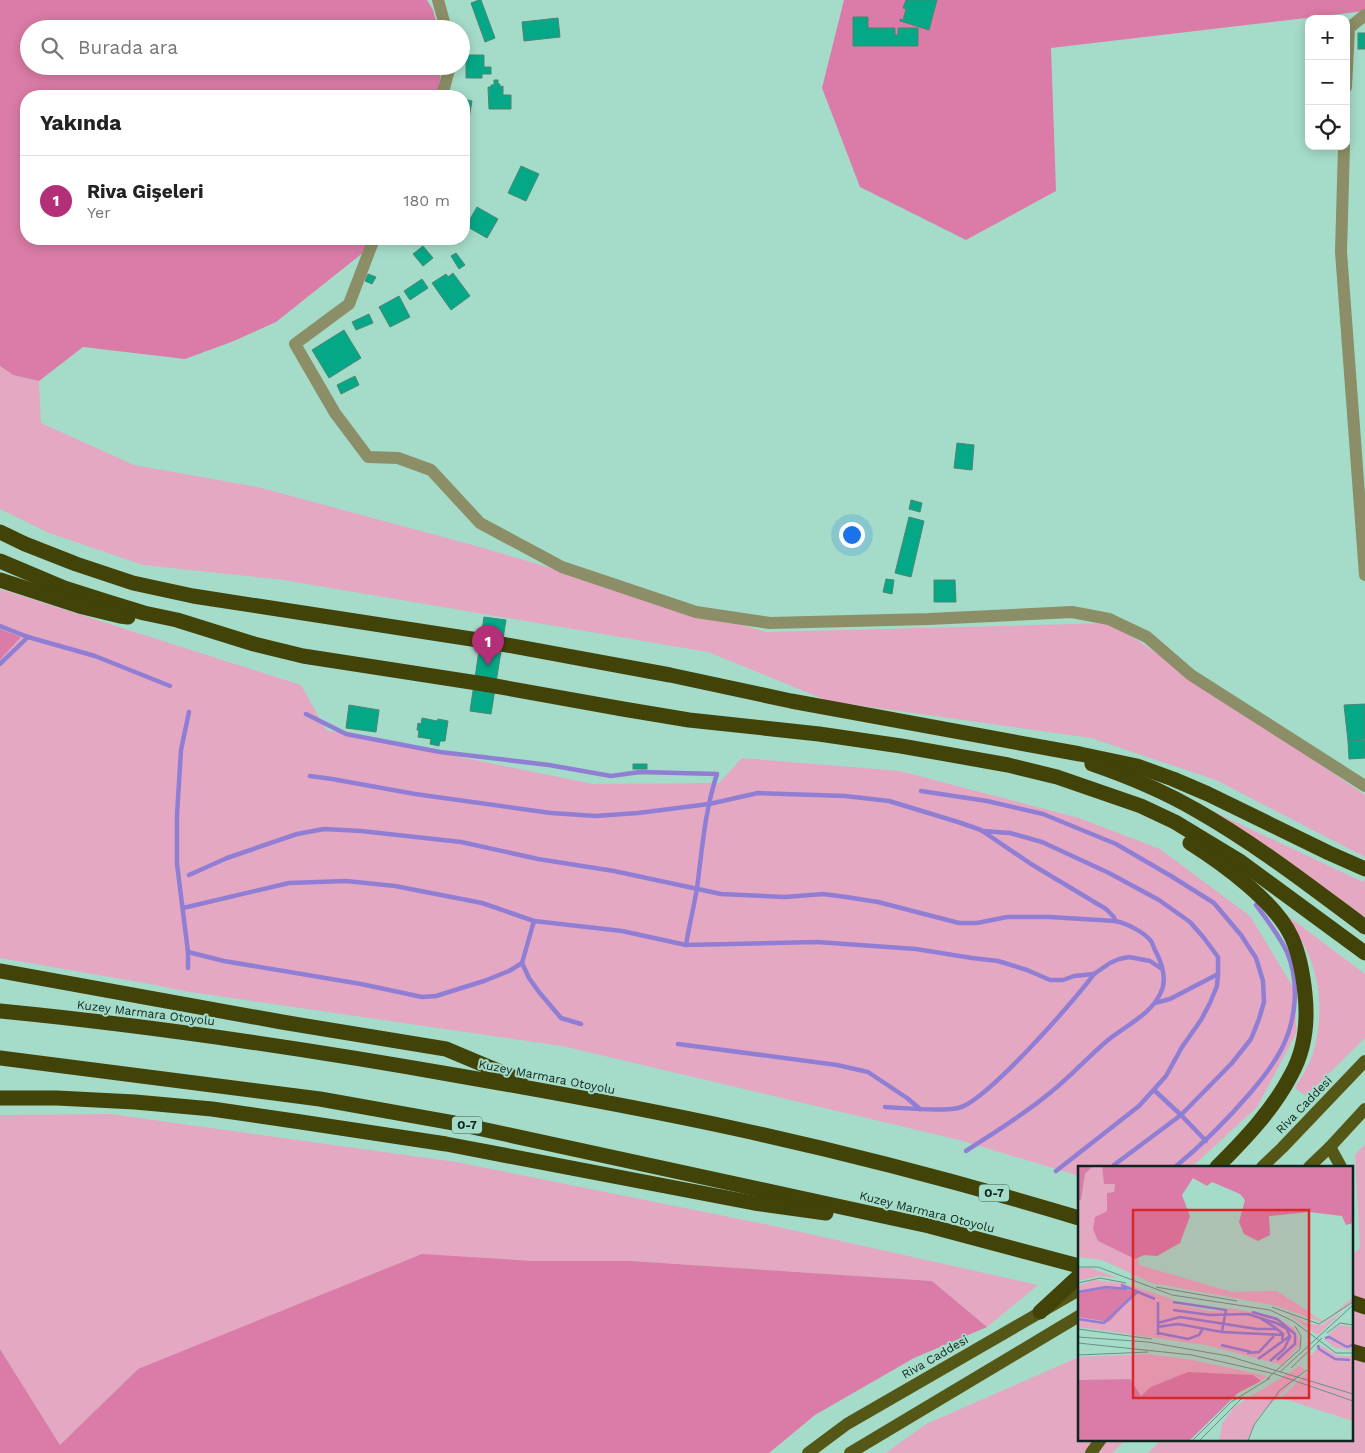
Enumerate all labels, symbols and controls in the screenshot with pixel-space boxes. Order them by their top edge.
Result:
map controls [1305,15,1350,150]
button: + [1305,15,1350,60]
search box [20,20,470,75]
icon: search [38,34,66,62]
text: Burada ara [78,36,178,59]
button: − [1305,60,1350,105]
button: locate [1305,105,1350,150]
text: Yakında [40,110,121,135]
text: Riva Gişeleri [87,180,204,203]
text: 1 [53,191,59,210]
text: 180 m [403,191,450,210]
text: Yer [87,203,111,222]
your location [839,522,865,548]
pin: 1 [472,625,504,666]
street label: Kuzey Marmara Otoyolu [76,998,216,1028]
street label: Kuzey Marmara Otoyolu [478,1057,616,1097]
street label: Riva Caddesi [1273,1073,1335,1137]
road number: O-7 [452,1116,482,1134]
inset map [1078,1166,1352,1440]
road number: O-7 [979,1184,1009,1202]
street label: Kuzey Marmara Otoyolu [858,1188,996,1236]
street label: Riva Caddesi [899,1332,971,1382]

